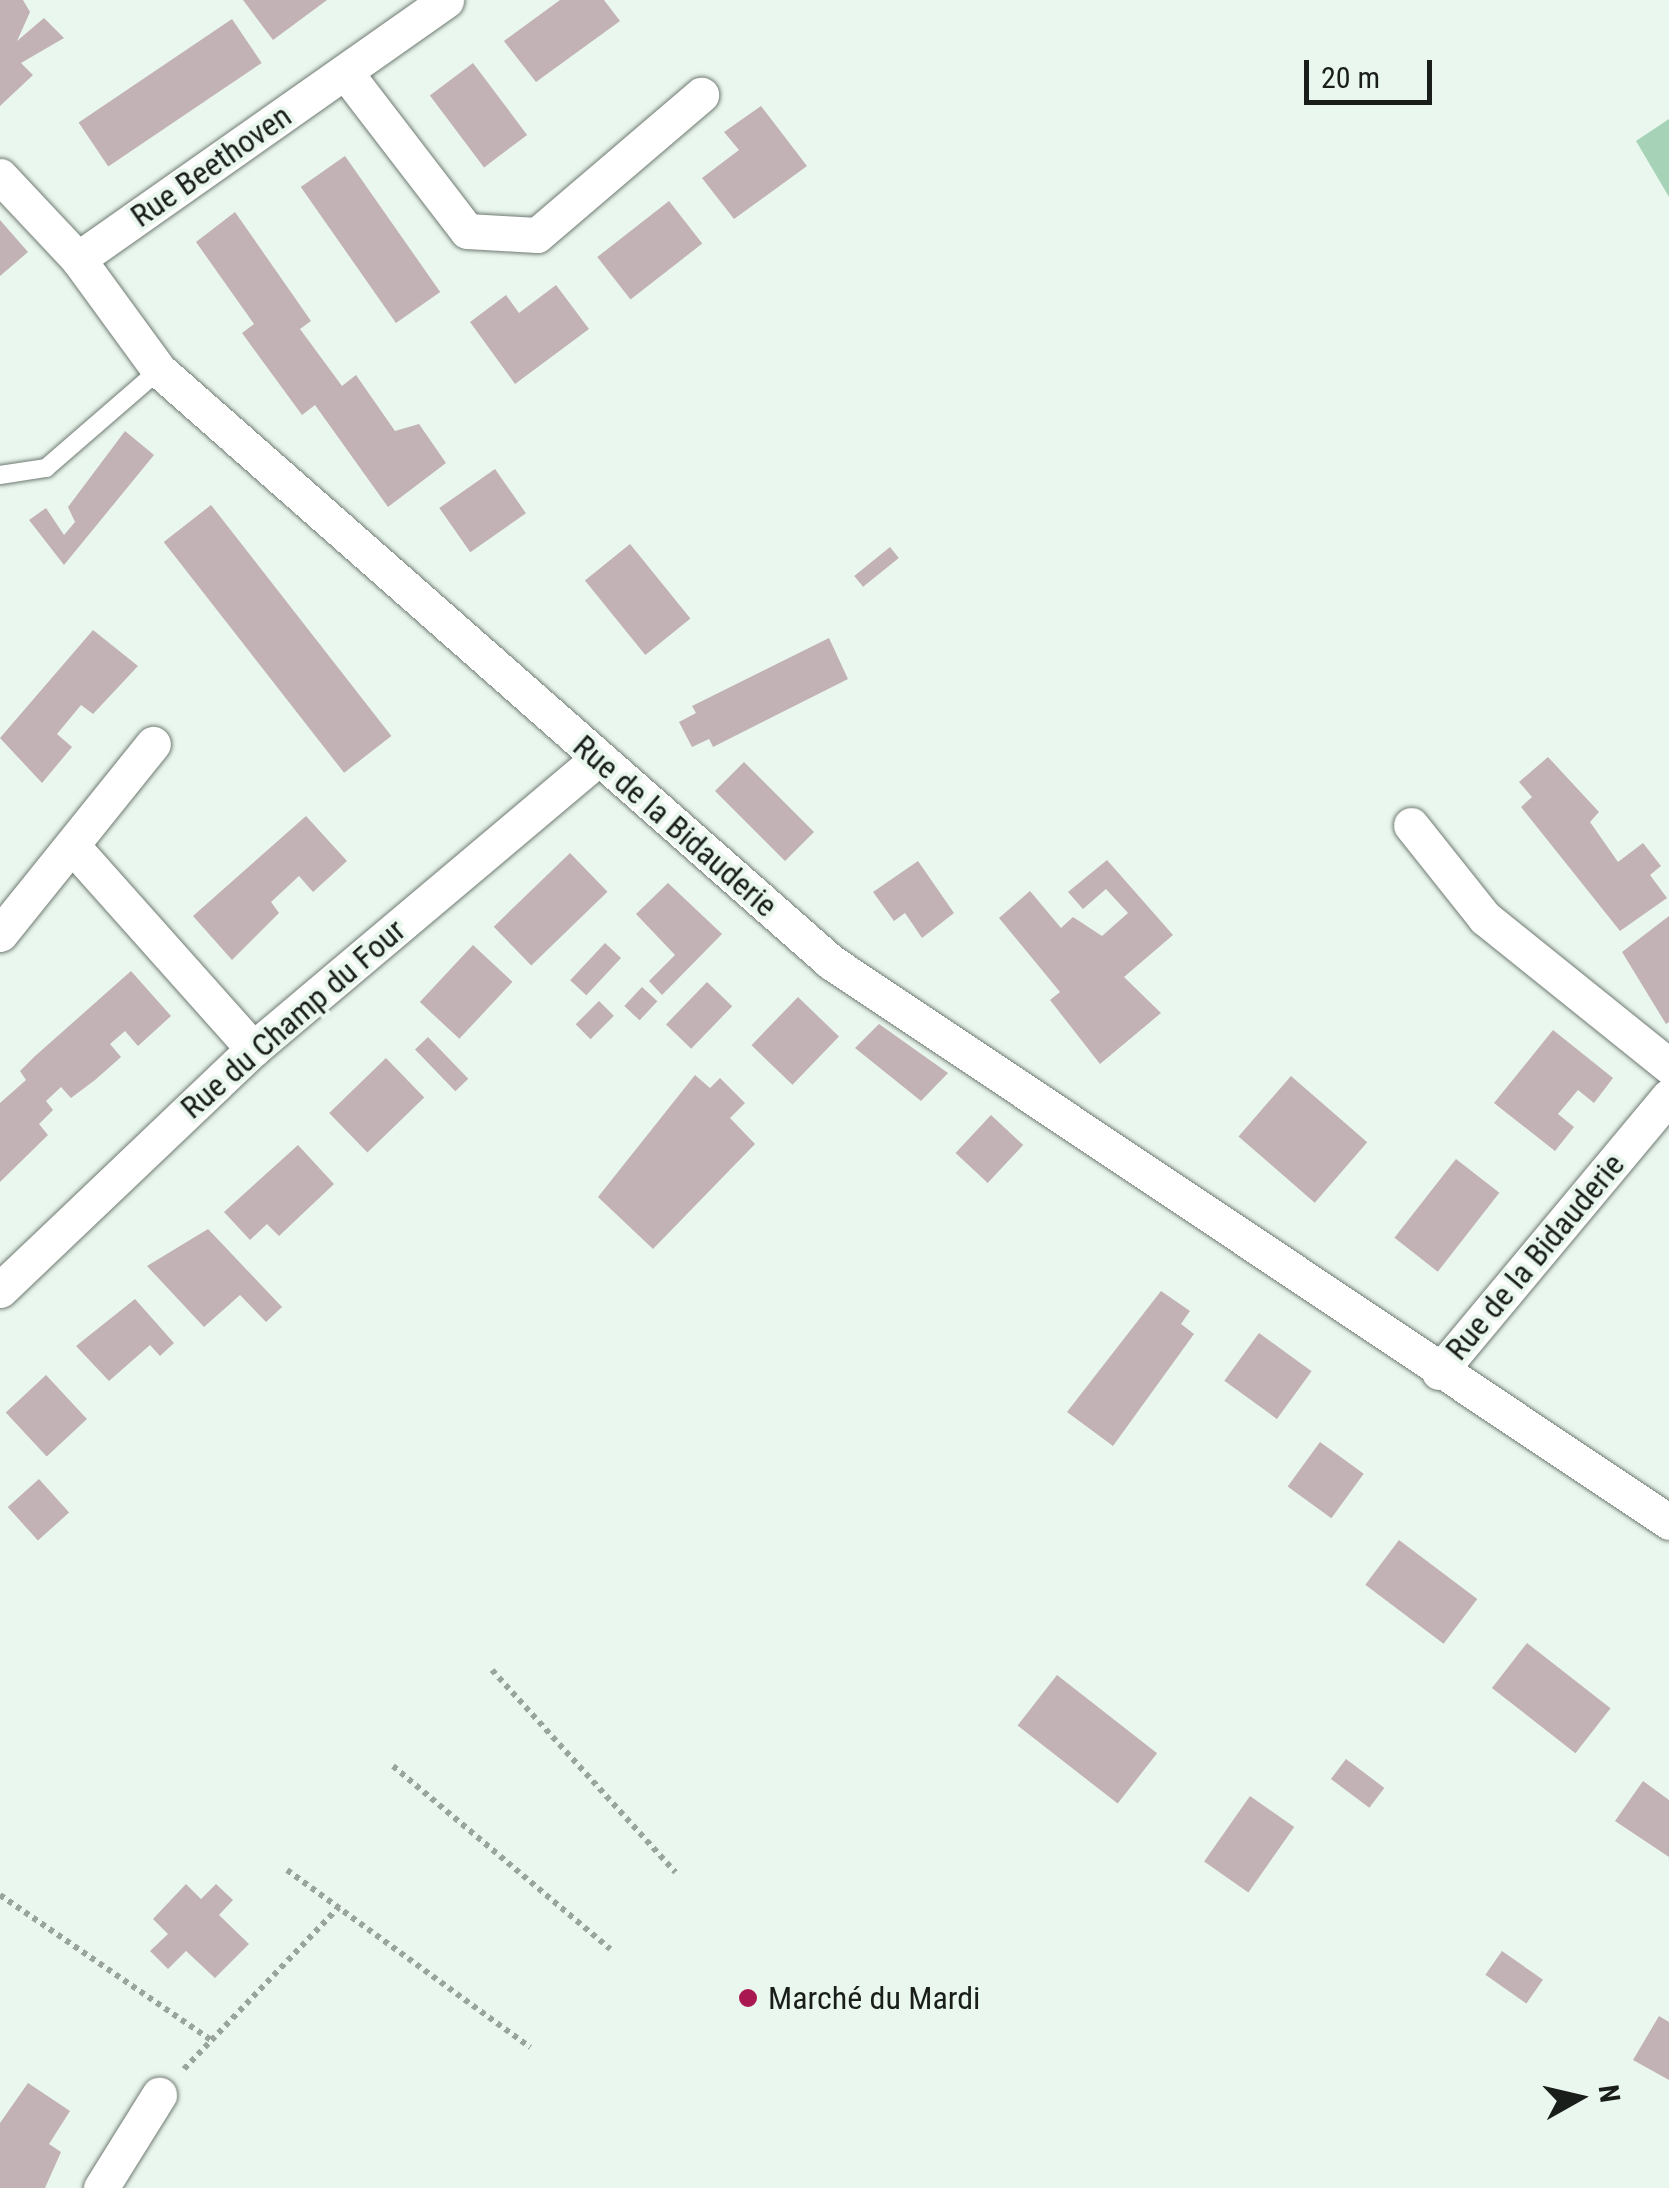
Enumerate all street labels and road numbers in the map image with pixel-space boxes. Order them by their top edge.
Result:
street label: Rue Beethoven [123,97,299,235]
street label: Rue de la Bidauderie [565,727,785,925]
street label: Rue du Champ du Four [173,911,413,1127]
street label: Rue de la Bidauderie [1438,1146,1632,1368]

